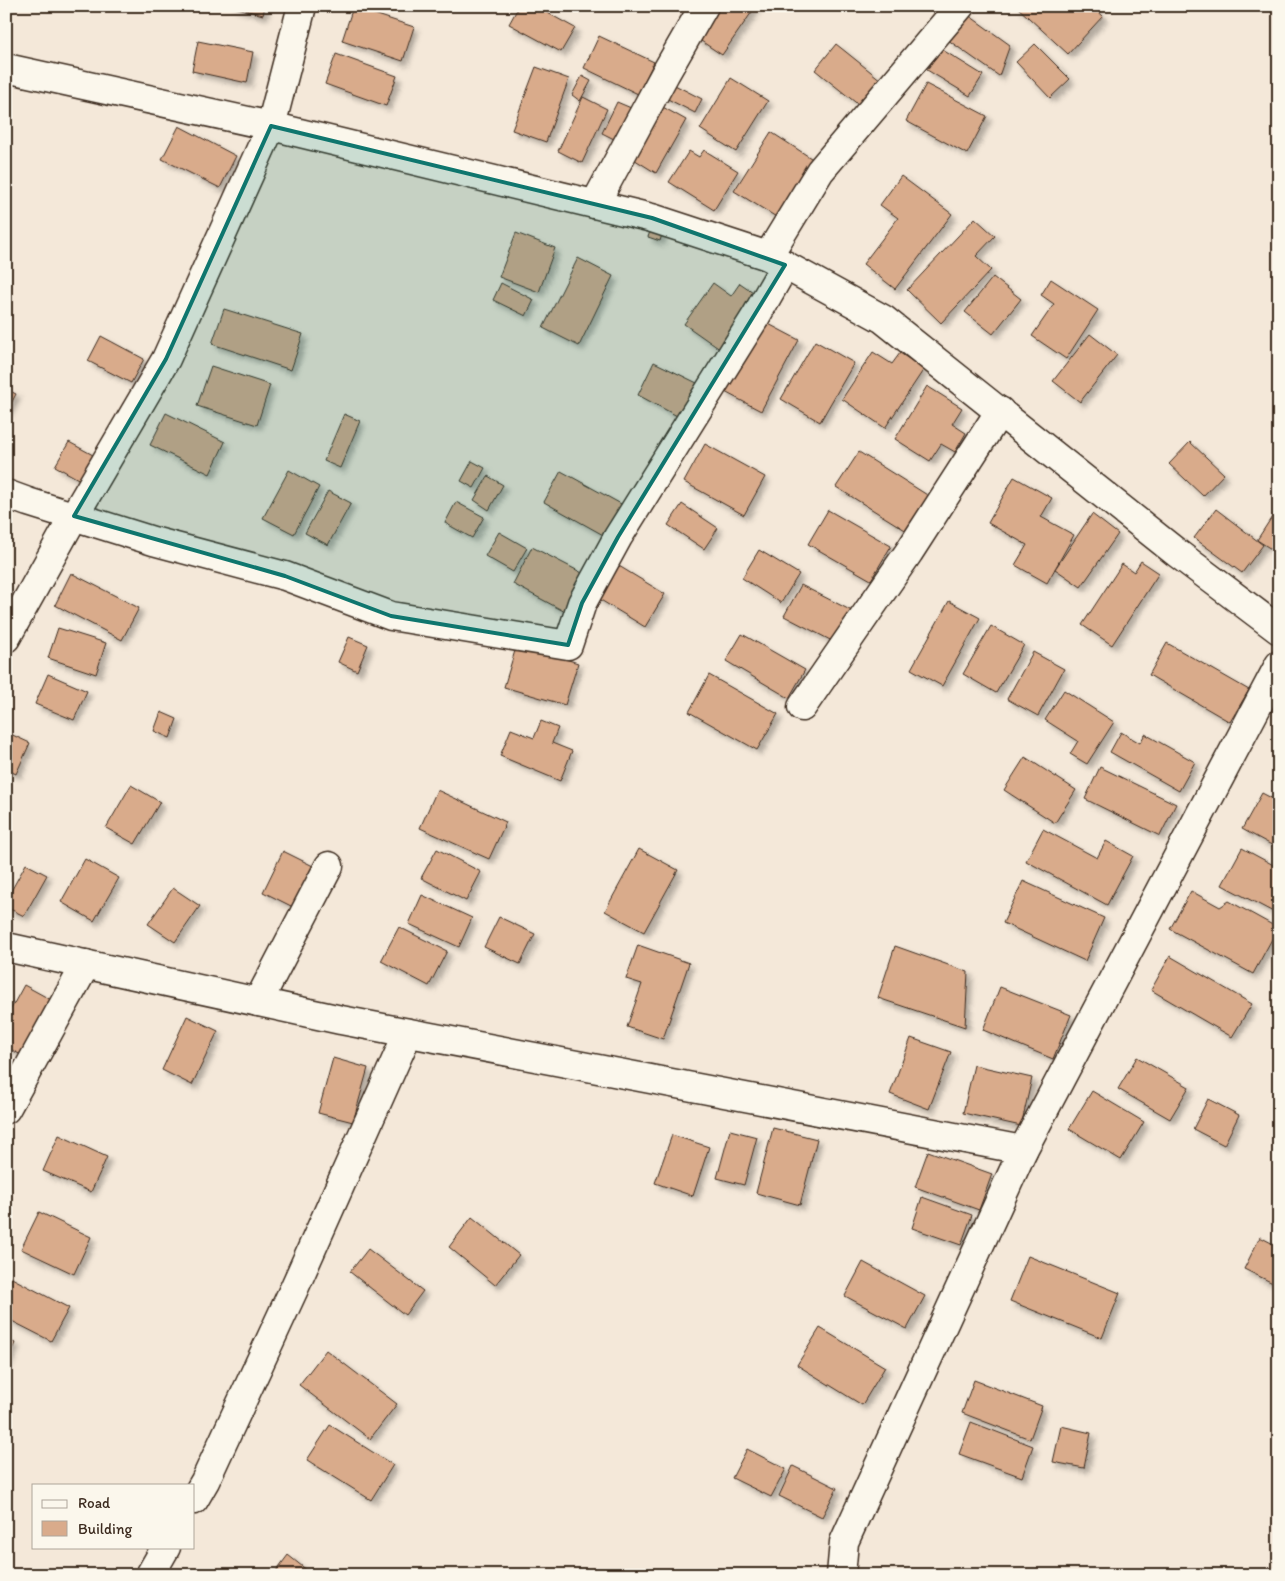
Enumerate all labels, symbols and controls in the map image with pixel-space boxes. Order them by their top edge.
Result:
legend [32,1484,195,1548]
text: Road [78,1494,111,1512]
text: Building [78,1520,132,1538]

